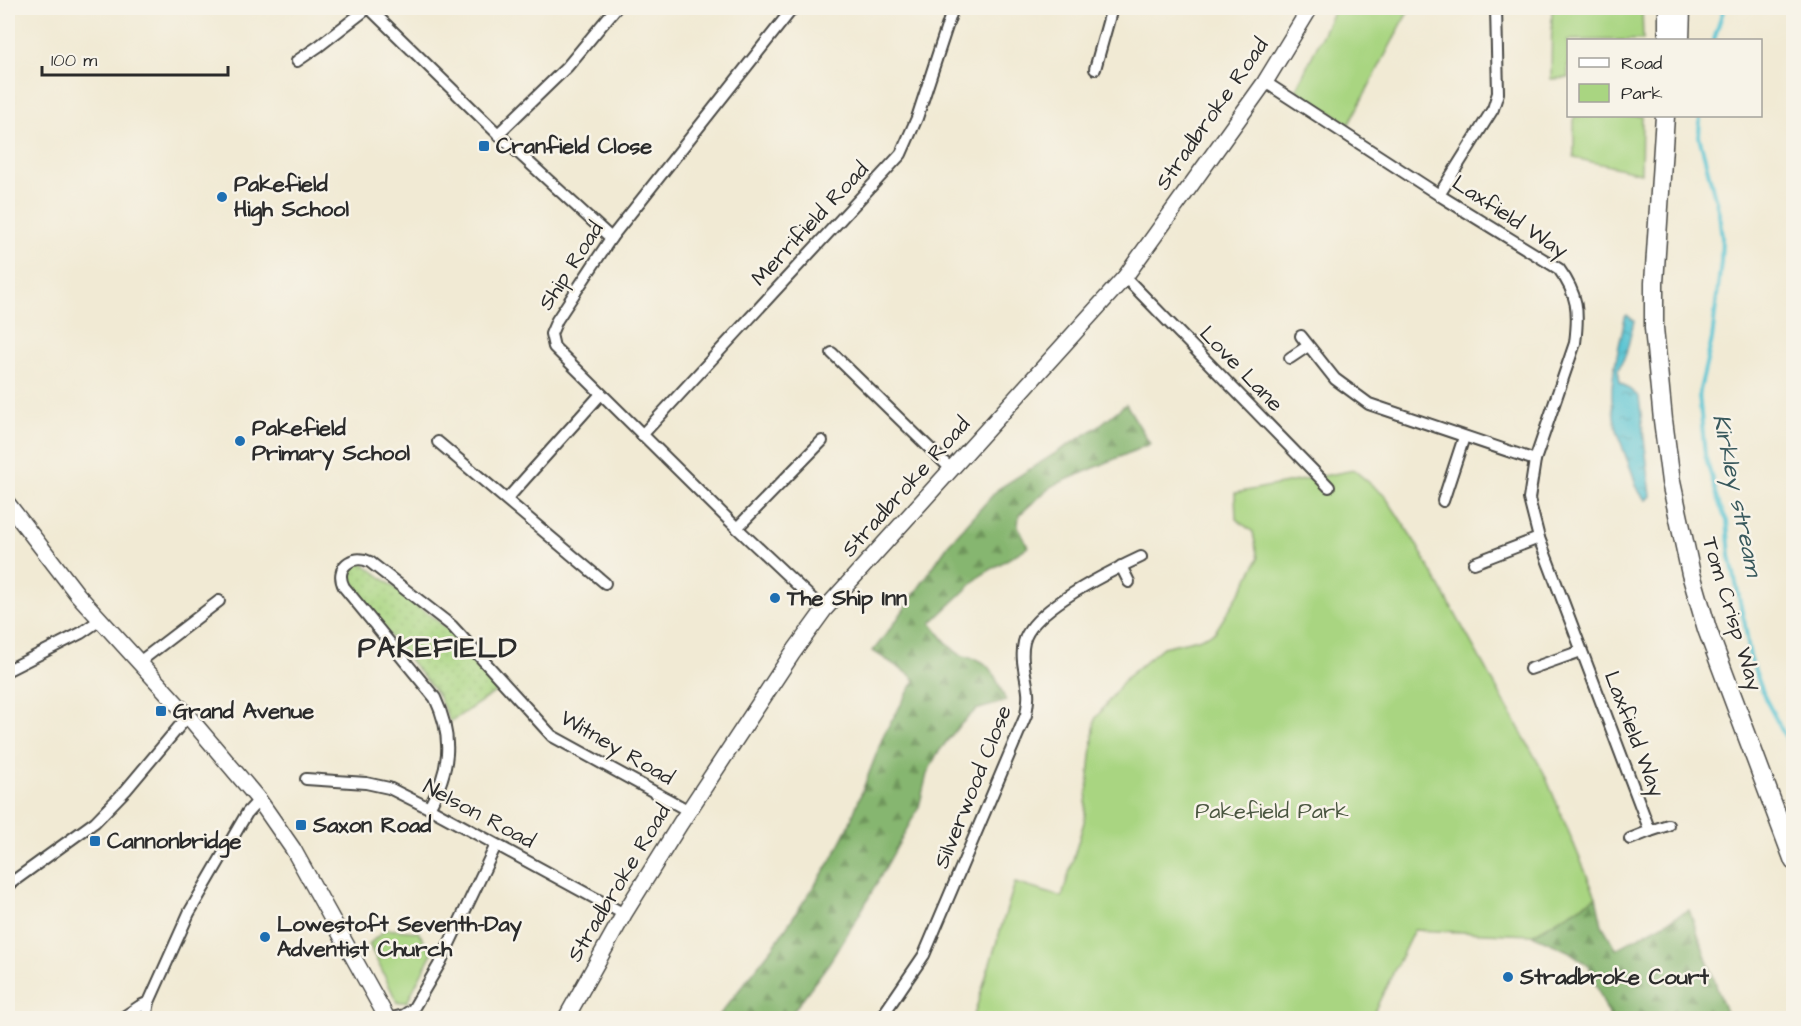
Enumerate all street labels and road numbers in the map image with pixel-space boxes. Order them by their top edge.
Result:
street label: Stradbroke Road [1148,32,1276,196]
street label: Merrifield Road [744,155,876,293]
street label: Laxfield Way [1445,168,1574,267]
street label: Ship Road [531,216,611,316]
street label: Love Lane [1192,319,1290,419]
street label: Stradbroke Road [835,410,977,564]
street label: Tom Crisp Way [1693,533,1770,695]
street label: Laxfield Way [1595,667,1672,802]
street label: Silverwood Close [926,701,1020,873]
street label: Witney Road [554,703,680,794]
street label: Nelson Road [417,771,541,857]
street label: Stradbroke Road [560,798,678,968]

